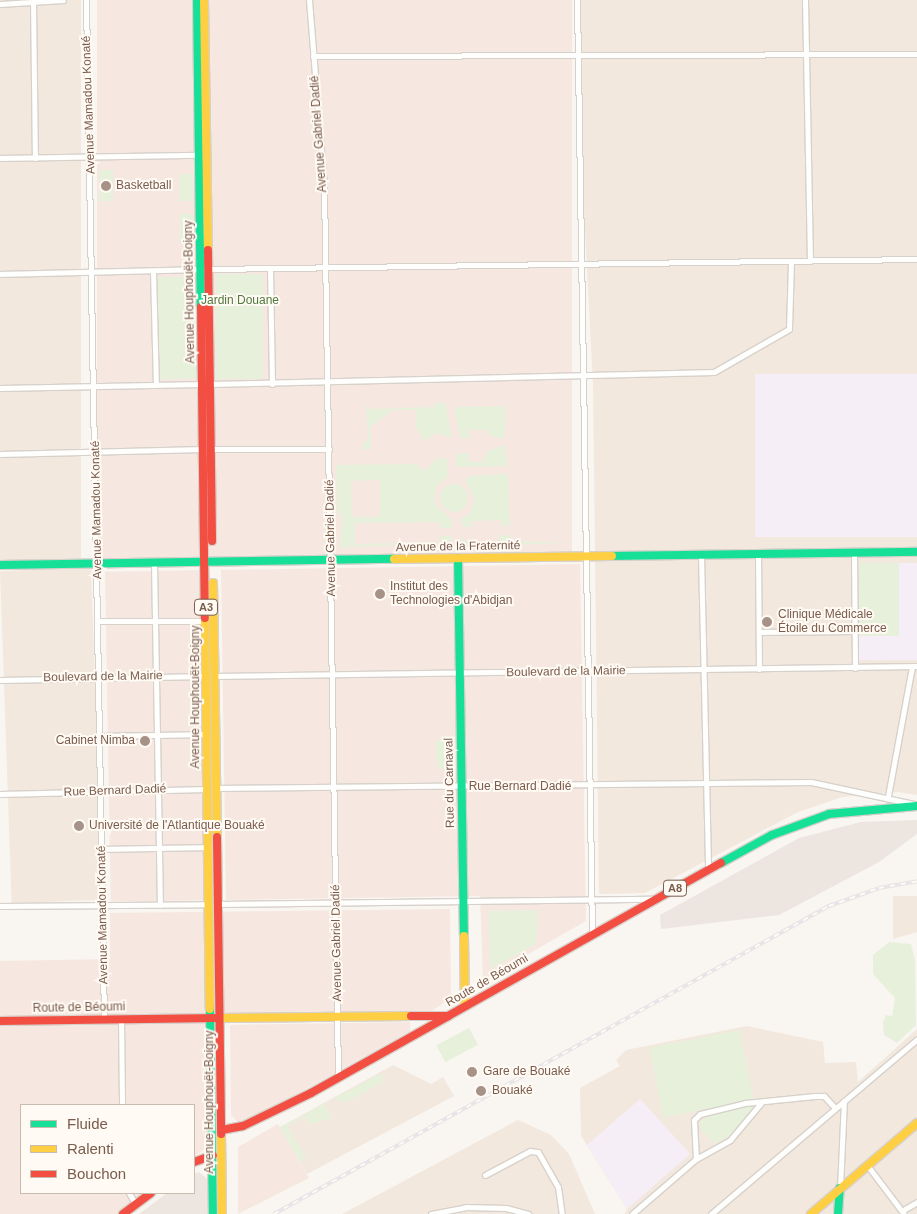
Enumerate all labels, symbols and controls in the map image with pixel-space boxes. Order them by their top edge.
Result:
street label: Avenue Mamadou Konaté [79,36,99,174]
street label: Avenue Gabriel Dadié [308,75,330,193]
place label: Basketball [116,179,171,193]
marker: Basketball [100,180,112,192]
street label: Avenue Houphouët-Boigny [182,220,198,364]
park label: Jardin Douane [201,294,279,308]
street label: Avenue Mamadou Konaté [89,441,105,579]
street label: Avenue Gabriel Dadié [323,479,339,597]
street label: Avenue de la Fraternité [396,539,520,555]
place label: Institut des Technologies d'Abidjan [390,580,512,608]
marker: Institut des Technologies d'Abidjan [374,588,386,600]
road number: A3 [194,598,218,616]
place label: Clinique Médicale Étoile du Commerce [778,608,887,636]
marker: Clinique Médicale Étoile du Commerce [760,615,774,629]
street label: Avenue Houphouët-Boigny [189,625,203,769]
street label: Boulevard de la Mairie [506,664,626,680]
street label: Boulevard de la Mairie [43,669,163,685]
place label: Cabinet Nimba [56,734,135,748]
marker: Cabinet Nimba [139,735,151,747]
street label: Rue du Carnaval [442,738,458,828]
street label: Rue Bernard Dadié [469,780,571,794]
street label: Rue Bernard Dadié [63,782,167,800]
place label: Université de l'Atlantique Bouaké [89,819,265,833]
marker: Université de l'Atlantique Bouaké [73,820,85,832]
street label: Avenue Mamadou Konaté [95,846,111,984]
road number: A8 [662,880,688,896]
street label: Avenue Gabriel Dadié [329,884,345,1002]
street label: Route de Béoumi [443,952,531,1010]
street label: Route de Béoumi [33,1000,125,1016]
street label: Avenue Houphouët-Boigny [203,1030,217,1174]
marker: Gare de Bouaké [465,1065,479,1079]
place label: Gare de Bouaké [483,1065,570,1079]
marker: Bouaké [474,1084,488,1098]
place label: Bouaké [492,1084,533,1098]
legend [20,1104,195,1194]
text: Fluide [67,1115,108,1132]
text: Ralenti [67,1140,114,1157]
text: Bouchon [67,1165,126,1182]

